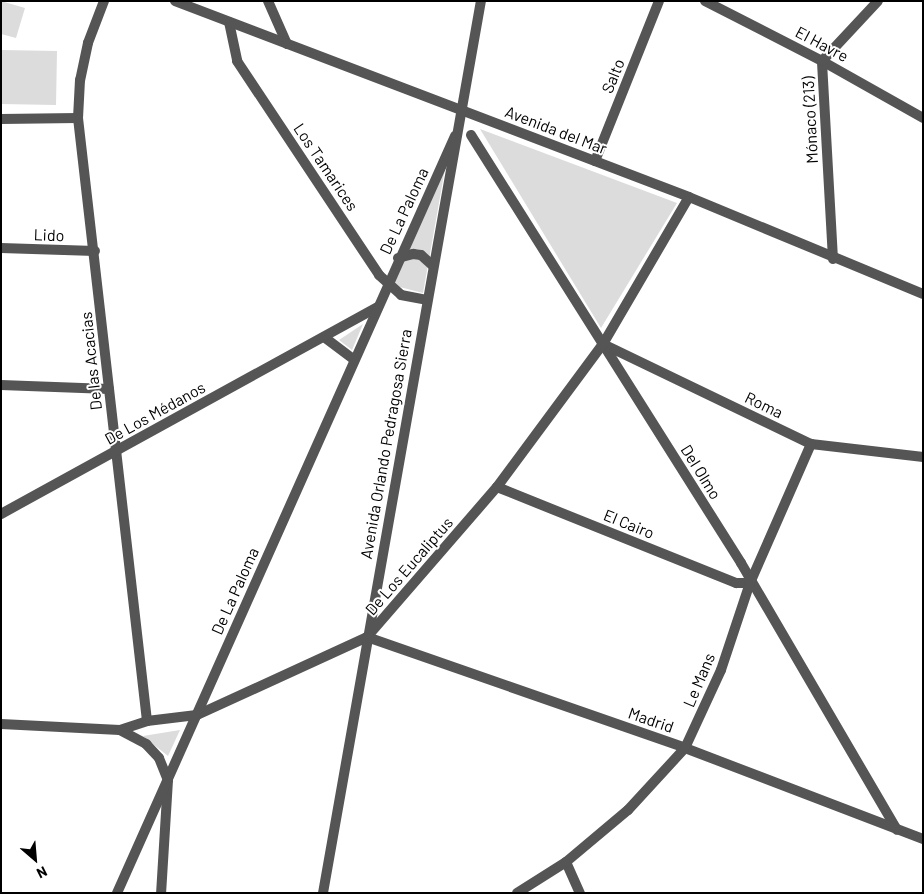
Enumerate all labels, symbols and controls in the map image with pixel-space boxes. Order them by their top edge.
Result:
street label: El Havre [792,22,852,66]
street label: Salto [597,56,629,96]
street label: Mónaco (213) [798,76,822,164]
street label: Avenida del Mar [502,102,610,158]
street label: Los Tamarices [290,120,362,214]
street label: De La Paloma [376,165,432,257]
street label: Lido [33,225,65,245]
street label: De las Acacias [76,311,106,411]
street label: Avenida Orlando Pedragosa Sierra [356,327,416,561]
street label: De Los Médanos [101,377,209,449]
street label: Roma [742,388,786,422]
street label: Del Olmo [677,441,725,503]
street label: El Cairo [601,505,657,543]
street label: De Los Eucaliptus [361,513,457,619]
street label: De La Paloma [207,544,263,638]
street label: Le Mans [679,650,719,710]
street label: Madrid [626,703,676,737]
north arrow [10,834,60,884]
text: N [34,863,50,882]

